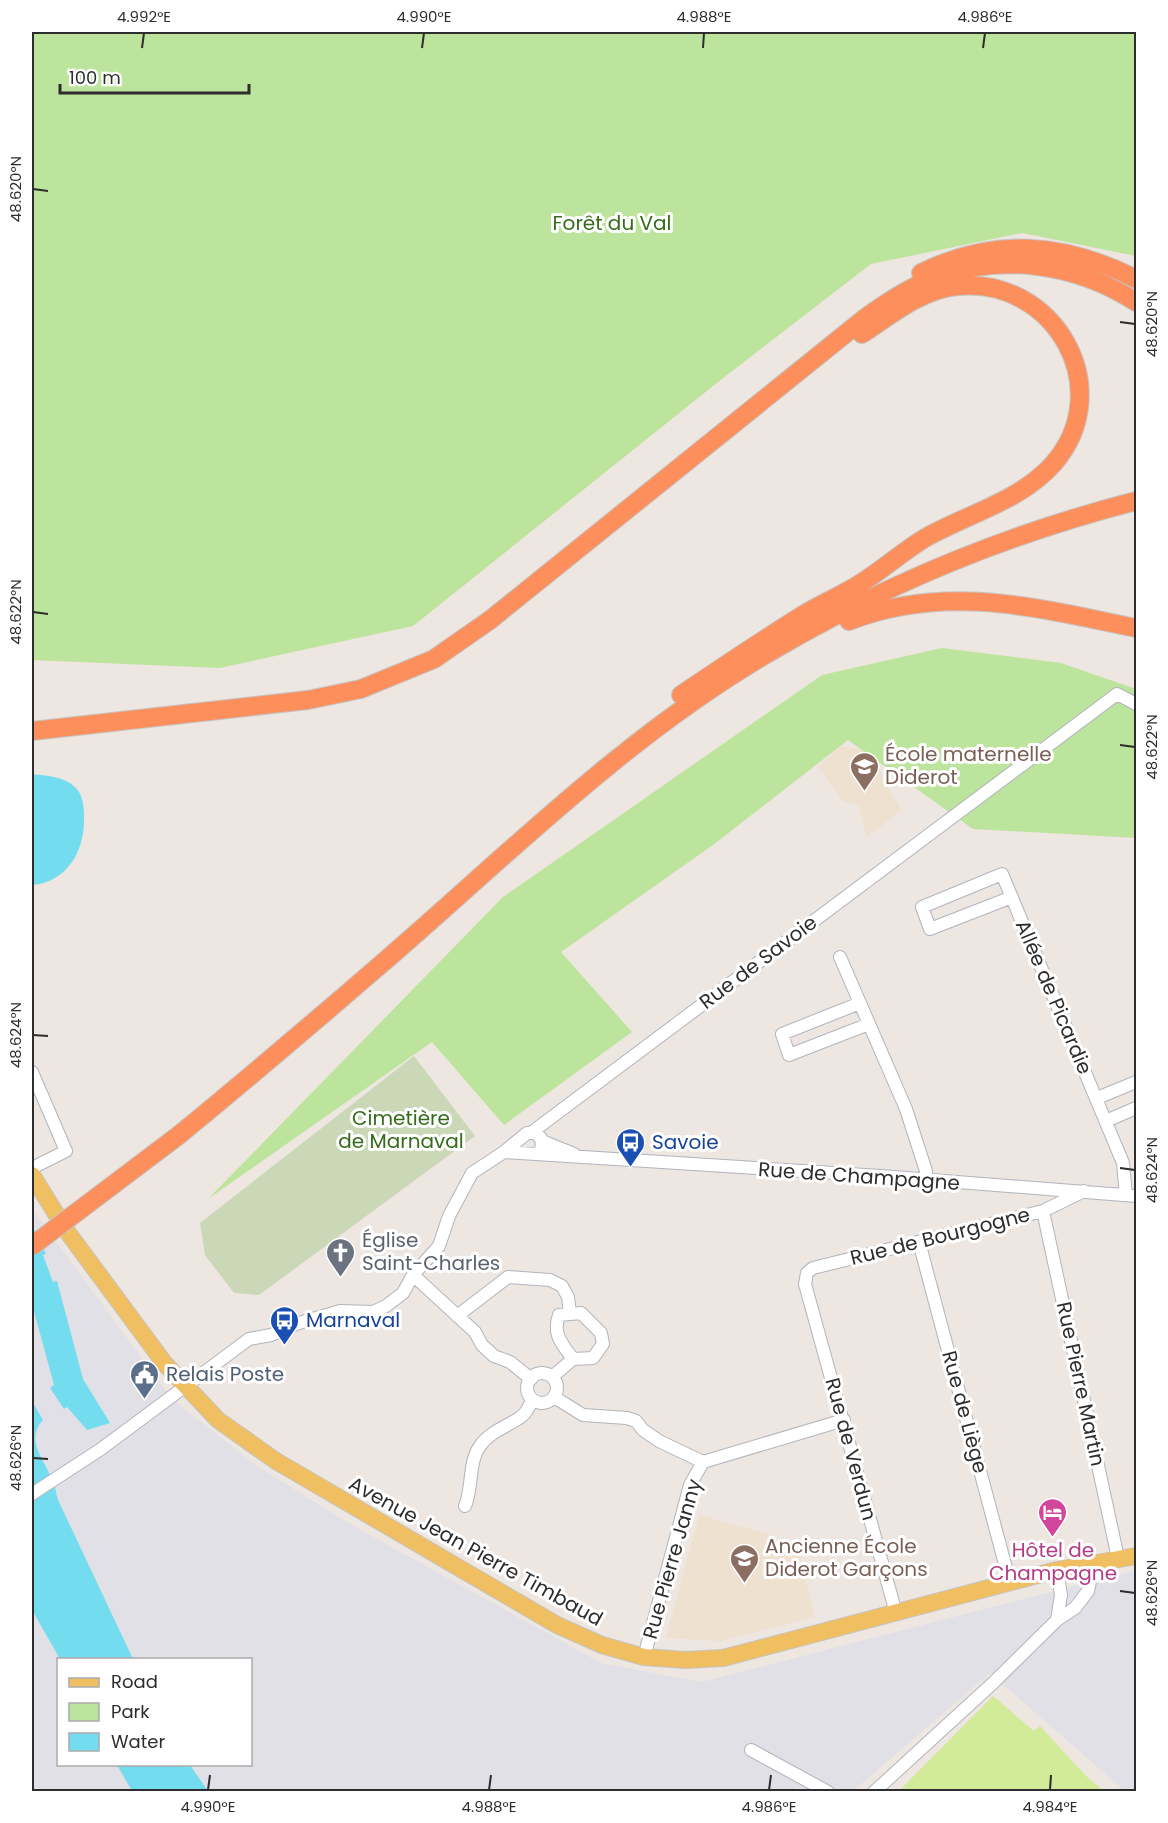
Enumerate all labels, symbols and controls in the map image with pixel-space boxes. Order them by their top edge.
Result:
text: 4.992°E [117,6,171,27]
text: 4.990°E [397,6,451,27]
text: 4.988°E [677,6,731,27]
text: 4.986°E [958,6,1012,27]
scale bar [60,57,249,95]
text: 100 m [69,65,121,90]
text: 48.620°N [5,156,26,222]
park label: Forêt du Val [553,209,671,237]
text: 48.620°N [1141,291,1162,357]
text: 48.622°N [5,579,26,645]
text: 48.622°N [1141,714,1162,780]
place label: École maternelle Diderot [885,740,1052,791]
school or university icon: École maternelle Diderot [848,750,880,792]
street label: Rue de Savoie [693,909,823,1015]
street label: Allée de Picardie [1009,916,1099,1078]
text: 48.624°N [5,1002,26,1068]
park label: Cimetière de Marnaval [338,1104,464,1155]
bus stop icon: Savoie [615,1126,647,1168]
place label: Savoie [652,1128,719,1156]
text: 48.624°N [1141,1137,1162,1203]
street label: Rue de Champagne [757,1155,961,1197]
street label: Rue de Bourgogne [847,1200,1033,1272]
place label: Église Saint-Charles [362,1226,500,1277]
church icon: Église Saint-Charles [325,1236,357,1278]
street label: Rue Pierre Martin [1050,1299,1112,1469]
bus stop icon: Marnaval [269,1304,301,1346]
place label: Marnaval [306,1306,400,1334]
street label: Rue de Liège [935,1348,995,1476]
public building icon: Relais Poste [129,1358,161,1400]
place label: Relais Poste [166,1360,284,1388]
street label: Rue de Verdun [819,1375,883,1523]
text: 48.626°N [5,1425,26,1491]
street label: Avenue Jean Pierre Timbaud [344,1469,608,1633]
street label: Rue Pierre Janny [636,1476,708,1642]
hotel icon: Hôtel de Champagne [1037,1496,1069,1538]
place label: Ancienne École Diderot Garçons [765,1532,928,1583]
place label: Hôtel de Champagne [989,1536,1117,1587]
school or university icon: Ancienne École Diderot Garçons [728,1542,760,1584]
text: 48.626°N [1141,1560,1162,1626]
legend [57,1658,252,1766]
text: Road [111,1669,158,1694]
text: Park [111,1699,150,1724]
text: Water [111,1729,165,1754]
text: 4.990°E [181,1796,235,1817]
text: 4.988°E [462,1796,516,1817]
text: 4.986°E [742,1796,796,1817]
text: 4.984°E [1023,1796,1077,1817]

